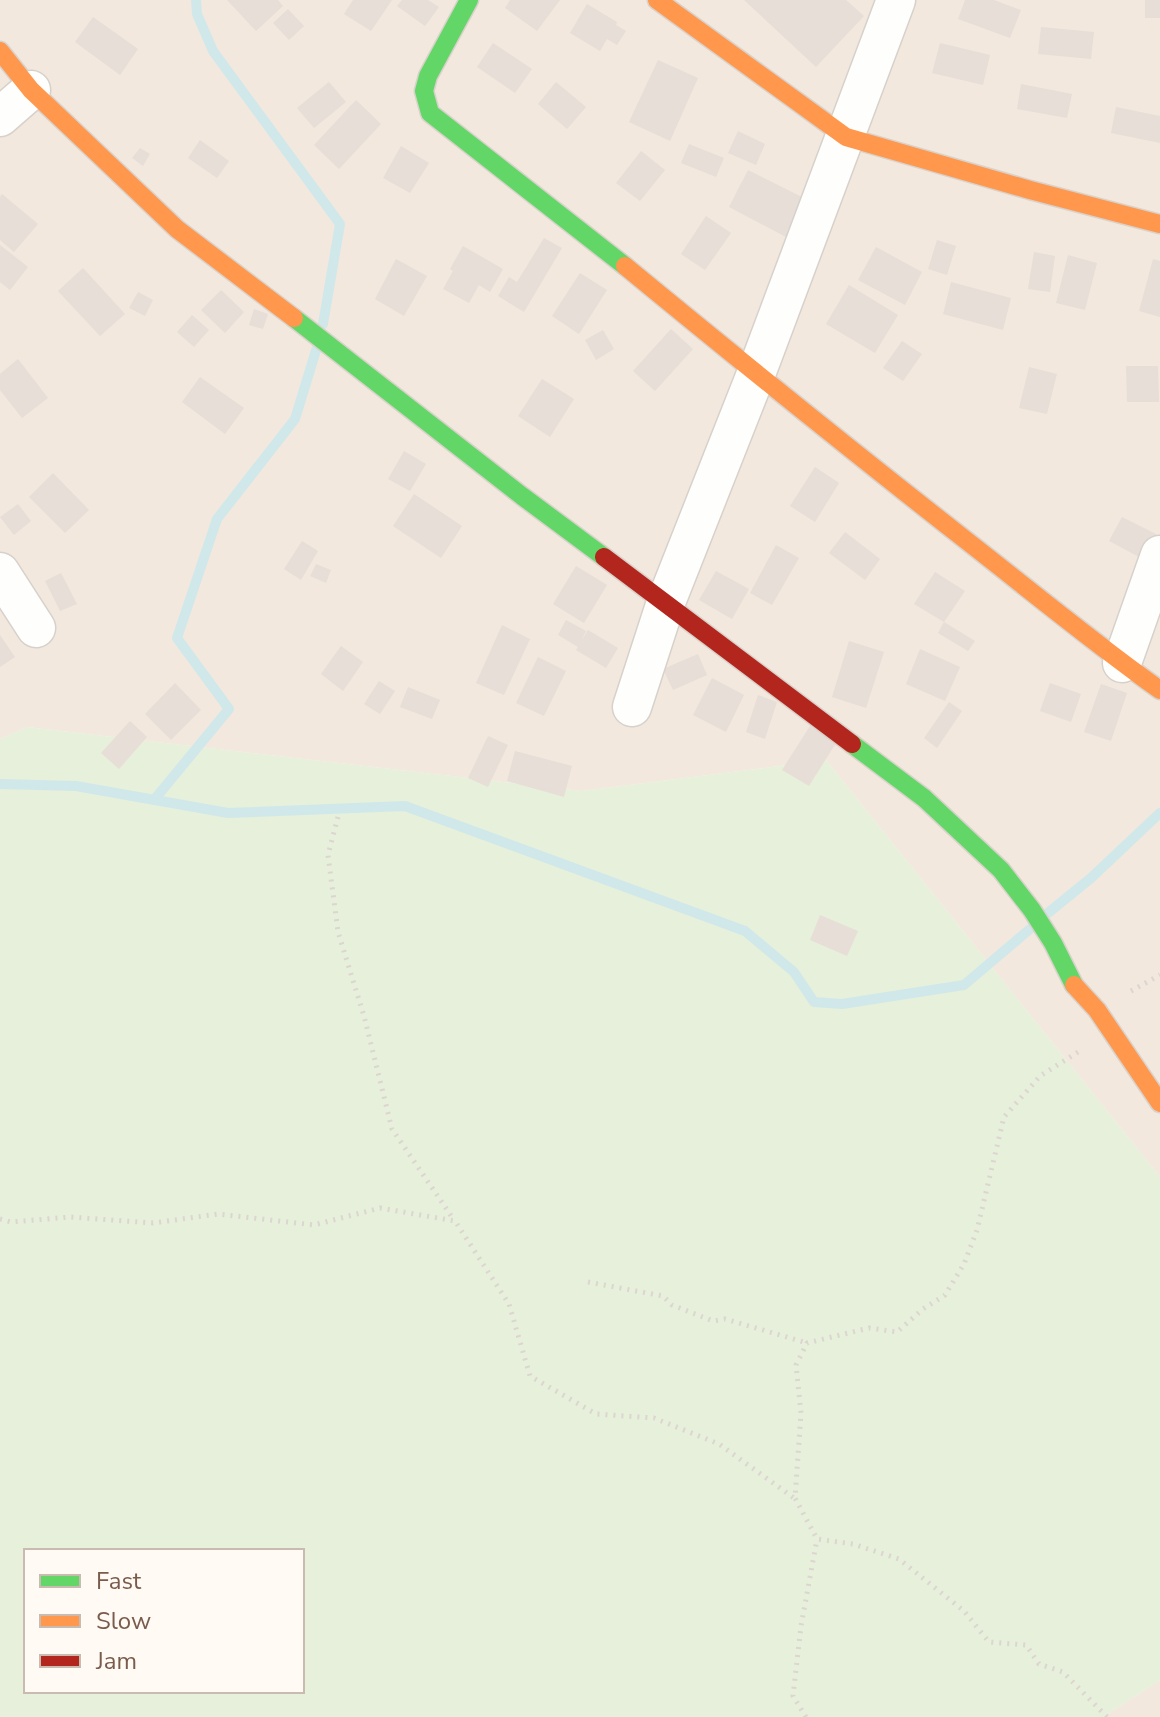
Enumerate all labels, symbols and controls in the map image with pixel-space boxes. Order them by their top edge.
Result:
legend [24,1549,304,1693]
text: Fast [96,1565,142,1597]
text: Slow [96,1605,151,1637]
text: Jam [95,1645,137,1677]

